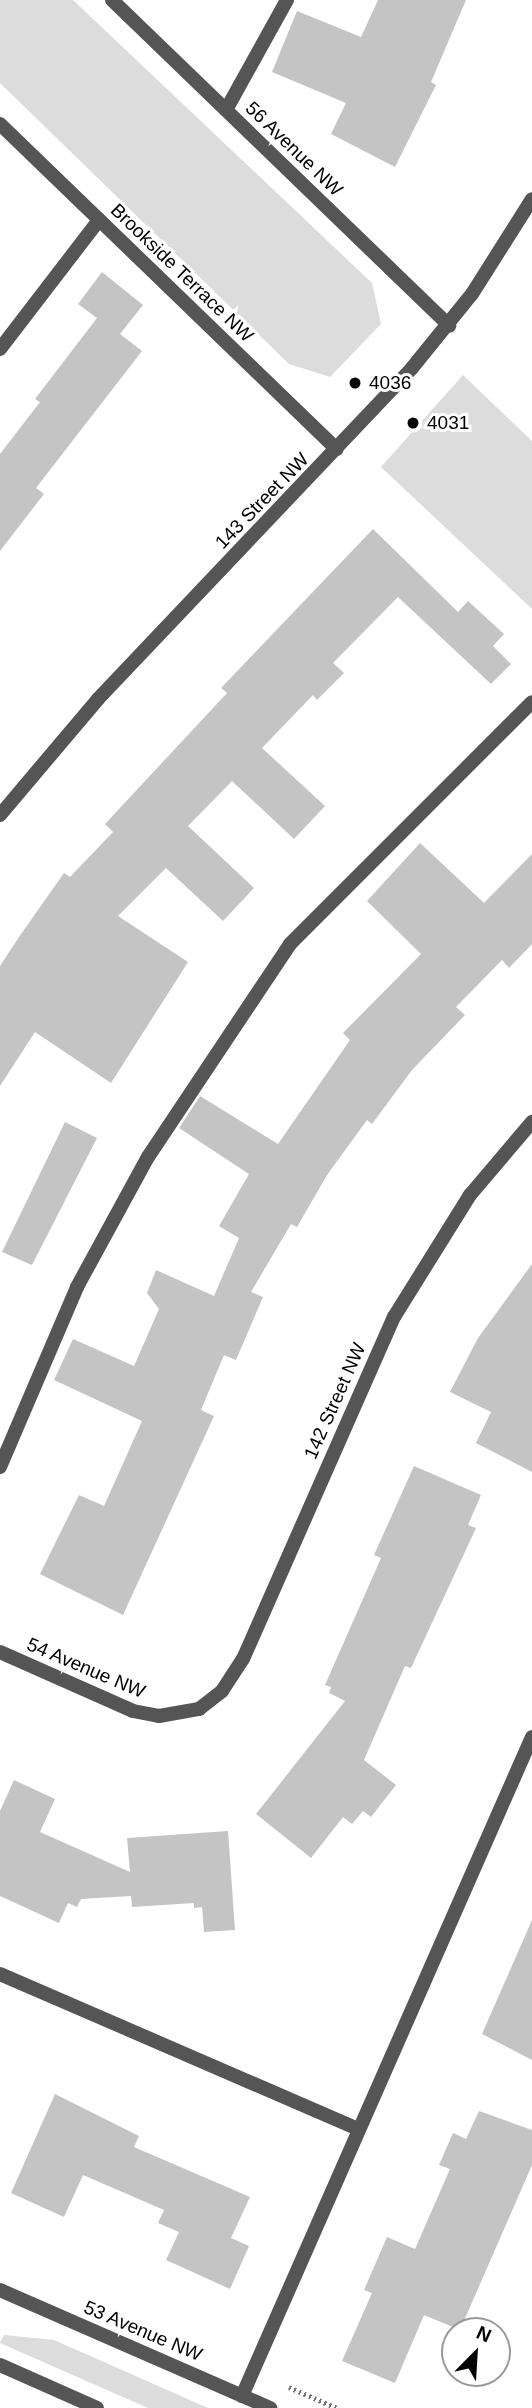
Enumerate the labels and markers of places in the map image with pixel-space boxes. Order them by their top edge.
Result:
place label: 4036 [369,372,411,394]
marker: 4036 [347,375,363,391]
place label: 4031 [427,412,469,434]
marker: 4031 [405,415,421,431]

